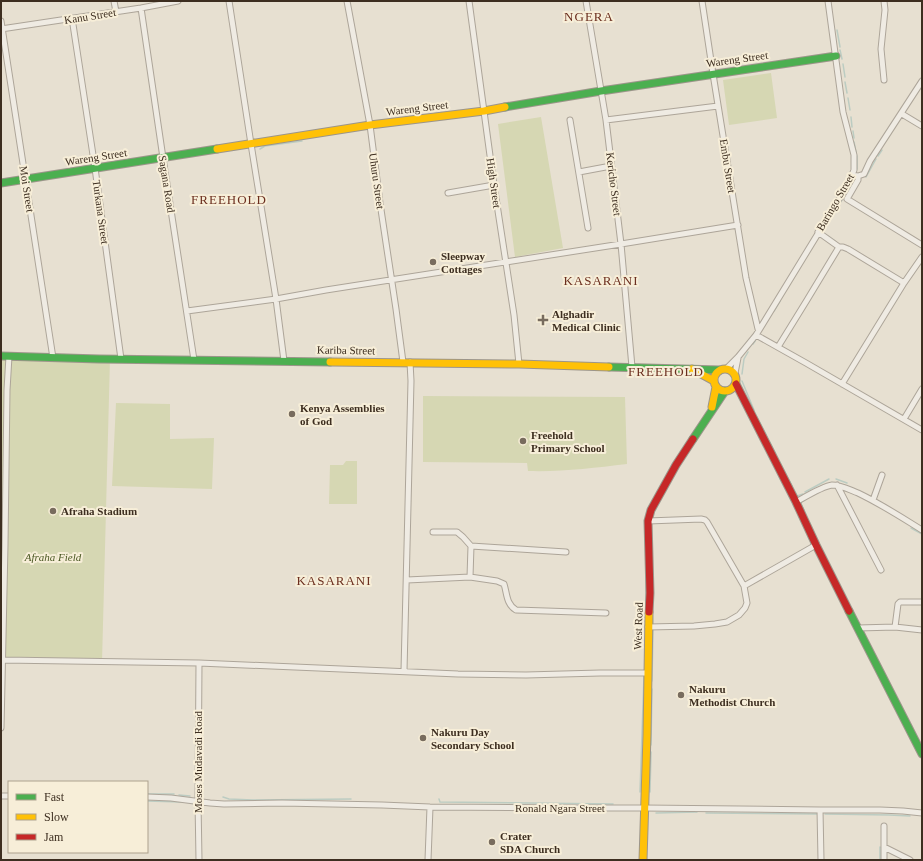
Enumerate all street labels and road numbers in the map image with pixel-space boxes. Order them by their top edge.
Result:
street label: Kanu Street [63,6,117,26]
street label: Wareng Street [705,49,769,69]
street label: Wareng Street [385,98,449,118]
street label: Embu Street [718,138,738,194]
street label: Wareng Street [64,146,128,168]
street label: Uhuru Street [367,152,387,210]
street label: Kericho Street [604,152,624,216]
street label: Sagana Road [157,155,178,214]
street label: High Street [485,157,503,209]
street label: Moi Street [17,165,37,213]
street label: Baringo Street [814,171,856,233]
street label: Turkana Street [91,179,111,245]
street label: Kariba Street [317,343,375,357]
street label: West Road [631,601,645,650]
street label: Moses Mudavadi Road [192,710,204,813]
street label: Ronald Ngara Street [515,802,605,814]

